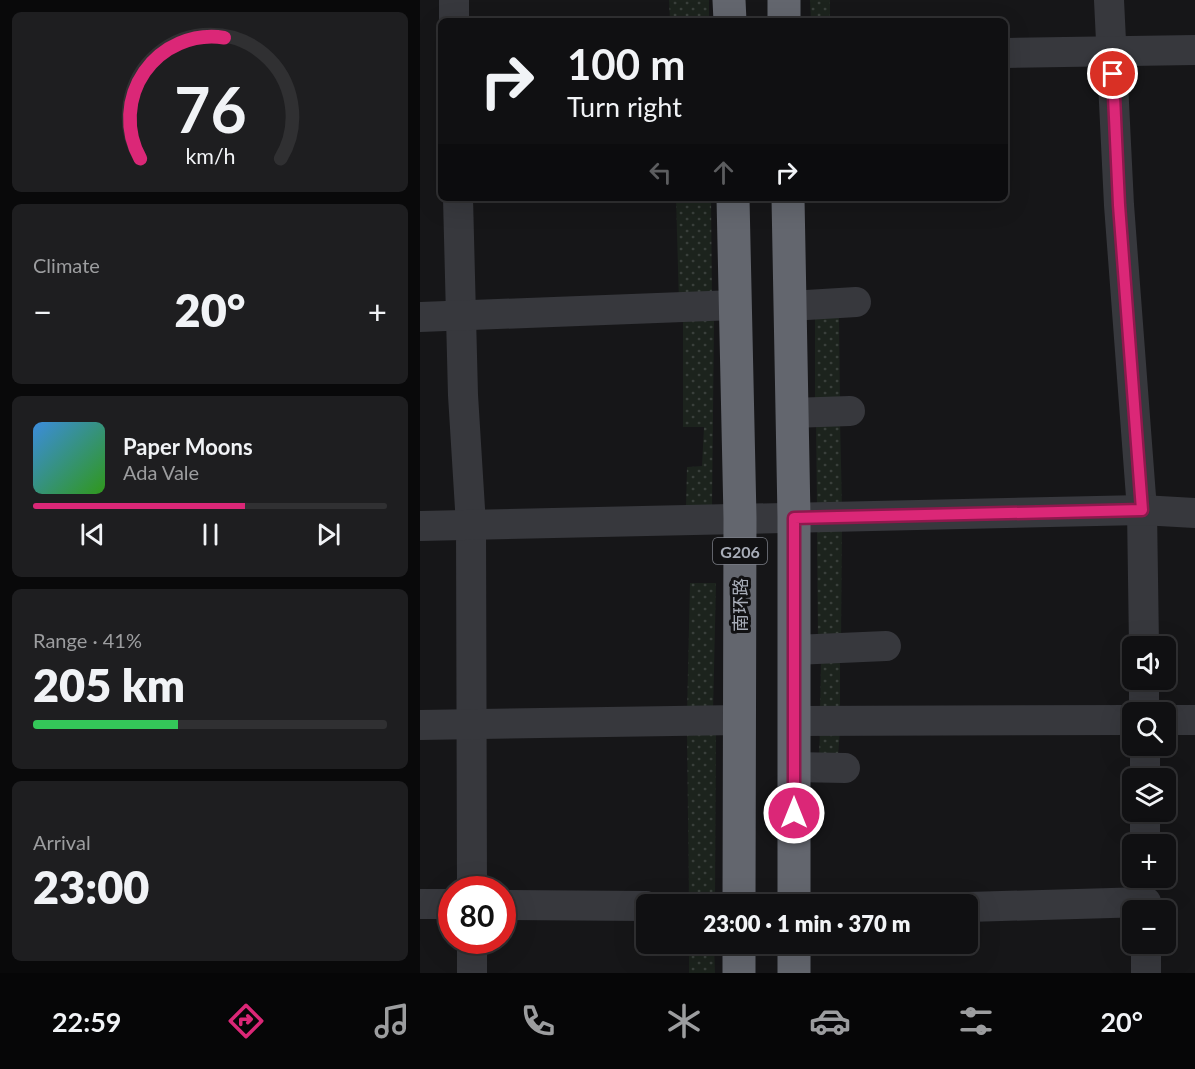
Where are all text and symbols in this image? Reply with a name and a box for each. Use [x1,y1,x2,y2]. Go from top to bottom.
text: 100 m [567,39,685,89]
icon: right [468,42,546,120]
pin [1087,48,1138,99]
icon: arrive [1096,57,1129,90]
text: 76 [174,71,246,146]
text: Turn right [567,90,682,123]
text: km/h [185,143,235,169]
icon: left [644,156,677,189]
icon: ahead [707,156,740,189]
icon: right [770,156,803,189]
text: Climate [33,253,100,277]
text: 20° [175,283,245,337]
text: − [33,291,52,331]
text: + [368,291,387,331]
text: Paper Moons [123,433,253,460]
text: Ada Vale [123,460,199,484]
icon: previous [76,518,109,551]
icon: pause [194,518,227,551]
icon: next [312,518,345,551]
road number: G206 [713,538,767,564]
street label: 南环路 [729,578,751,632]
text: Range · 41% [33,628,142,652]
map controls [1122,636,1176,954]
button: sound [1122,636,1176,690]
text: 205 km [33,658,185,712]
button: search [1122,702,1176,756]
button: layers [1122,768,1176,822]
position arrow [762,781,826,845]
text: Arrival [33,830,91,854]
button: + [1122,834,1176,888]
text: 23:00 [33,860,149,914]
speed limit sign: 80 [438,876,516,954]
button: − [1122,900,1176,954]
text: 23:00 · 1 min · 370 m [704,910,910,937]
icon: directions [225,1000,267,1042]
icon: music [371,1000,413,1042]
icon: phone [517,1000,559,1042]
icon: climate [663,1000,705,1042]
icon: car [809,1000,851,1042]
icon: filters [955,1000,997,1042]
text: 22:59 [52,1005,122,1038]
text: 20° [1100,1005,1143,1038]

